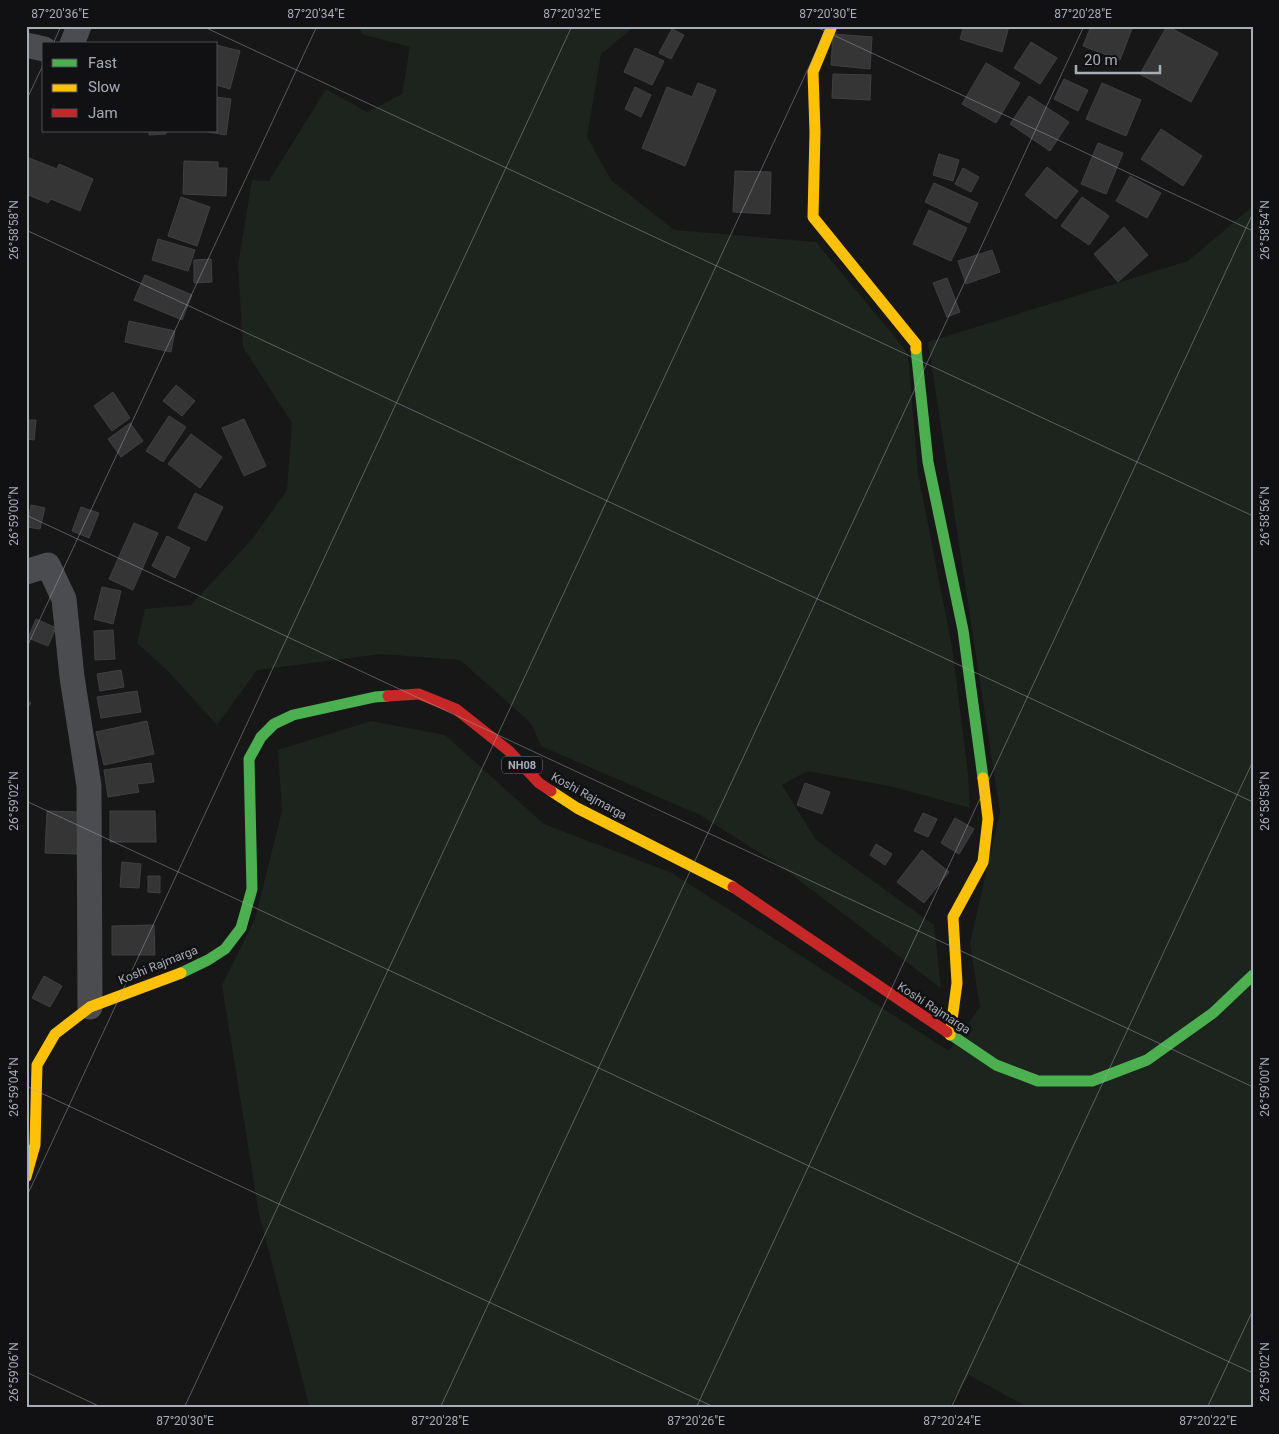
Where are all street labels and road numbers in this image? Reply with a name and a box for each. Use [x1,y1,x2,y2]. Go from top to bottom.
road number: NH08 [502,756,542,774]
street label: Koshi Rajmarga [549,770,629,822]
street label: Koshi Rajmarga [116,943,200,987]
street label: Koshi Rajmarga [895,979,973,1037]

